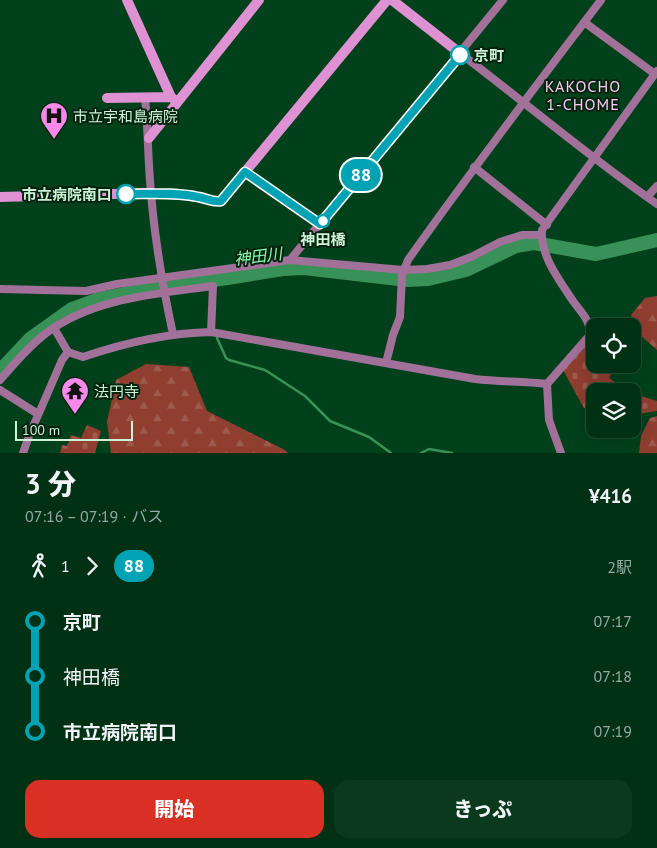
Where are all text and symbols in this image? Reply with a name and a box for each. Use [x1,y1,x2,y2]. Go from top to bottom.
marker: 京町 [450,45,470,65]
place label: 京町 [474,46,504,65]
district label: KAKOCHO 1-CHOME [545,76,621,114]
hospital icon: 市立宇和島病院 [39,101,69,140]
place label: 市立宇和島病院 [73,107,178,126]
line badge: 88 [338,159,384,191]
text: 88 [351,163,371,186]
marker: 市立病院南口 [116,184,136,204]
place label: 市立病院南口 [22,185,112,204]
marker: 神田橋 [316,214,330,228]
place label: 神田橋 [299,230,346,249]
water label: 神田川 [233,243,285,269]
map controls [586,318,641,438]
button: locate [586,318,641,373]
temple icon: 法円寺 [60,376,90,415]
place label: 法円寺 [94,382,139,401]
button: layers [586,383,641,438]
scale bar [15,418,132,441]
text: 100 m [22,421,60,439]
text: 3 分 [25,465,76,502]
text: ¥416 [589,484,632,508]
text: 07:16 – 07:19 · バス [25,506,163,526]
icon: walk [25,552,53,580]
icon: forward [78,552,106,580]
text: 88 [124,554,144,577]
text: 1 [61,556,70,576]
text: 2駅 [607,557,632,577]
text: 京町 [63,610,101,634]
text: 07:17 [594,611,632,631]
text: 神田橋 [63,665,120,689]
text: 07:18 [594,666,632,686]
text: 市立病院南口 [63,720,177,744]
text: 07:19 [594,721,632,741]
button: 開始 [25,780,324,838]
button: きっぷ [334,780,632,838]

